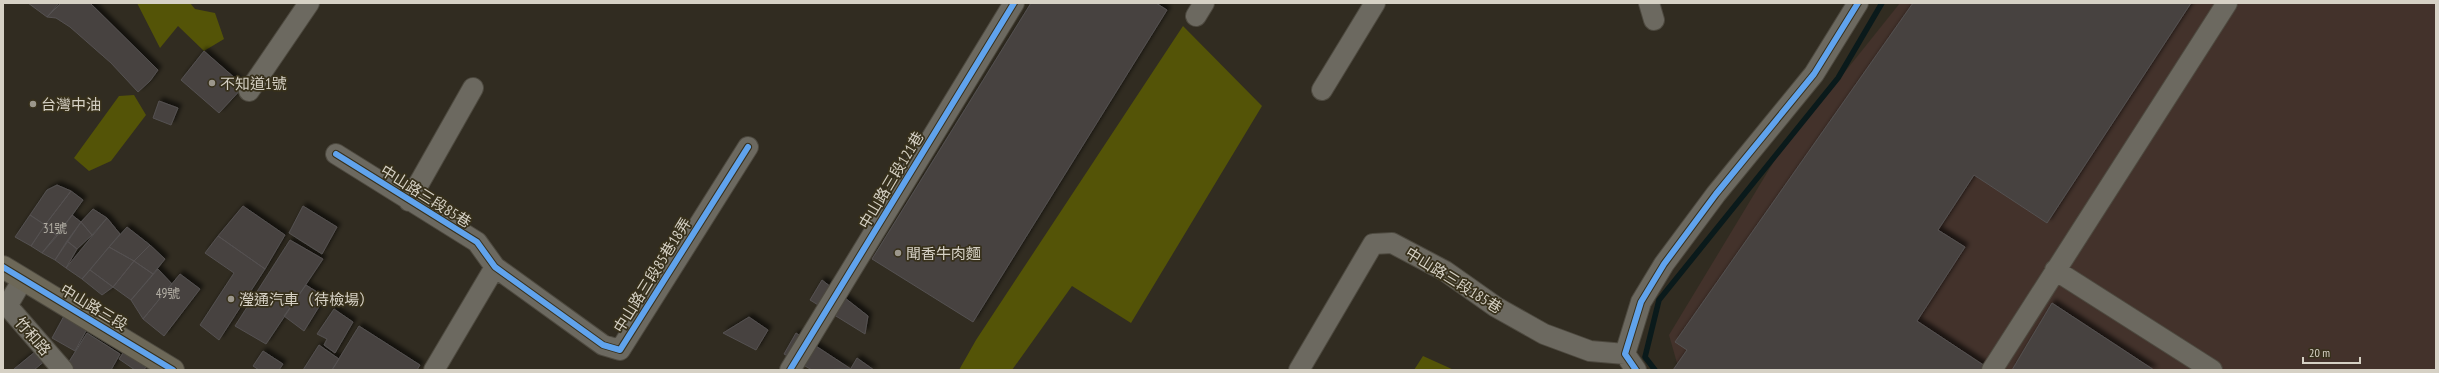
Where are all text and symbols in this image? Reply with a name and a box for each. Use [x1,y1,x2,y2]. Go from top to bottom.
place label: 不知道1號 [220,74,287,93]
marker: 不知道1號 [207,78,217,88]
place label: 台灣中油 [41,95,101,114]
marker: 台灣中油 [28,99,38,109]
street label: 中山路三段121巷 [854,128,928,232]
street label: 中山路三段85巷 [377,161,475,231]
street label: 中山路三段85巷18弄 [609,214,695,336]
house number: 31號 [43,220,67,237]
street label: 中山路三段185巷 [1402,243,1506,317]
place label: 聞香牛肉麵 [906,244,981,263]
marker: 聞香牛肉麵 [893,248,903,258]
street label: 中山路三段 [57,280,131,334]
house number: 49號 [156,285,180,302]
place label: 瀅通汽車（待檢場） [239,290,374,309]
marker: 瀅通汽車（待檢場） [226,294,236,304]
street label: 竹和路 [11,313,55,359]
scale bar [2303,339,2360,365]
text: 20 m [2309,345,2330,360]

